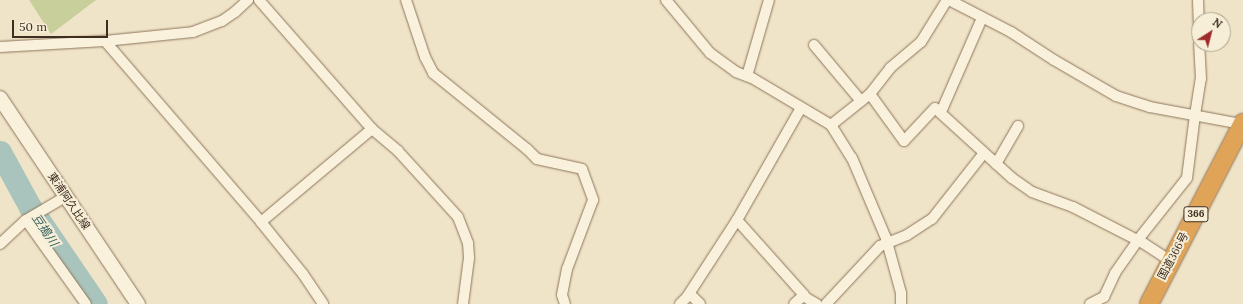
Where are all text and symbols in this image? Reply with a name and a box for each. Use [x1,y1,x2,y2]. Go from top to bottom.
scale bar [14,12,110,38]
north arrow [1191,12,1231,52]
text: N [1210,15,1225,31]
text: 50 m [19,19,47,34]
street label: 東浦阿久比線 [45,170,93,232]
road number: 366 [1183,206,1209,222]
water label: 豆搗川 [29,211,61,249]
street label: 国道366号 [1155,230,1191,282]

